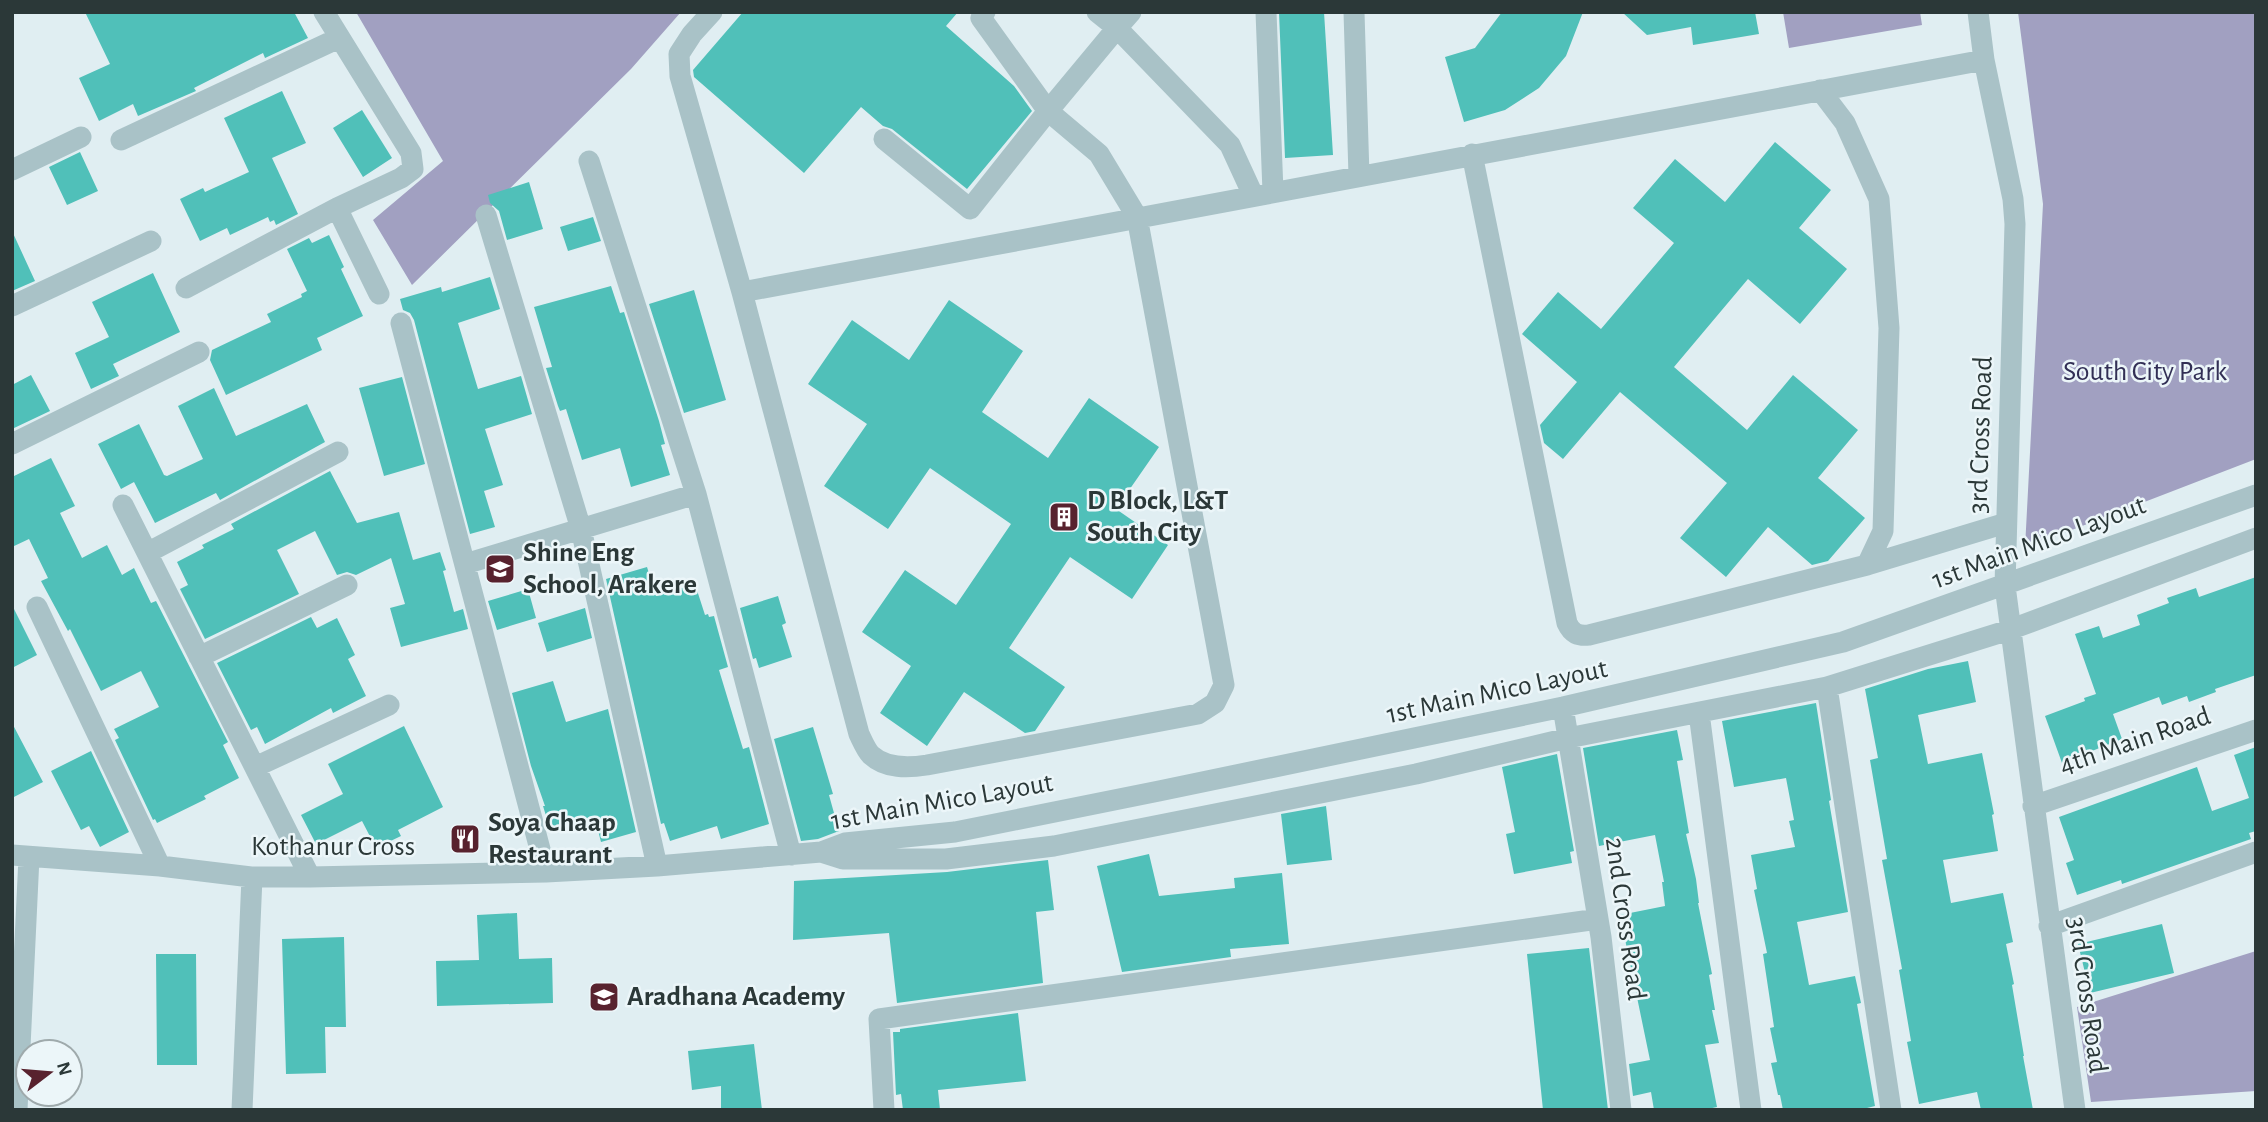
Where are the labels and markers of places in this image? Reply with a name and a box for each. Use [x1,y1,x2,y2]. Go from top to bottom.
place label: D Block, L&T South City [1087,487,1228,547]
building icon: D Block, L&T South City [1047,500,1081,534]
place label: Shine Eng School, Arakere [523,539,697,599]
school or university icon: Shine Eng School, Arakere [483,552,517,586]
place label: Soya Chaap Restaurant [488,809,616,869]
restaurant icon: Soya Chaap Restaurant [448,822,482,856]
school or university icon: Aradhana Academy [587,980,621,1014]
place label: Aradhana Academy [627,983,845,1011]

